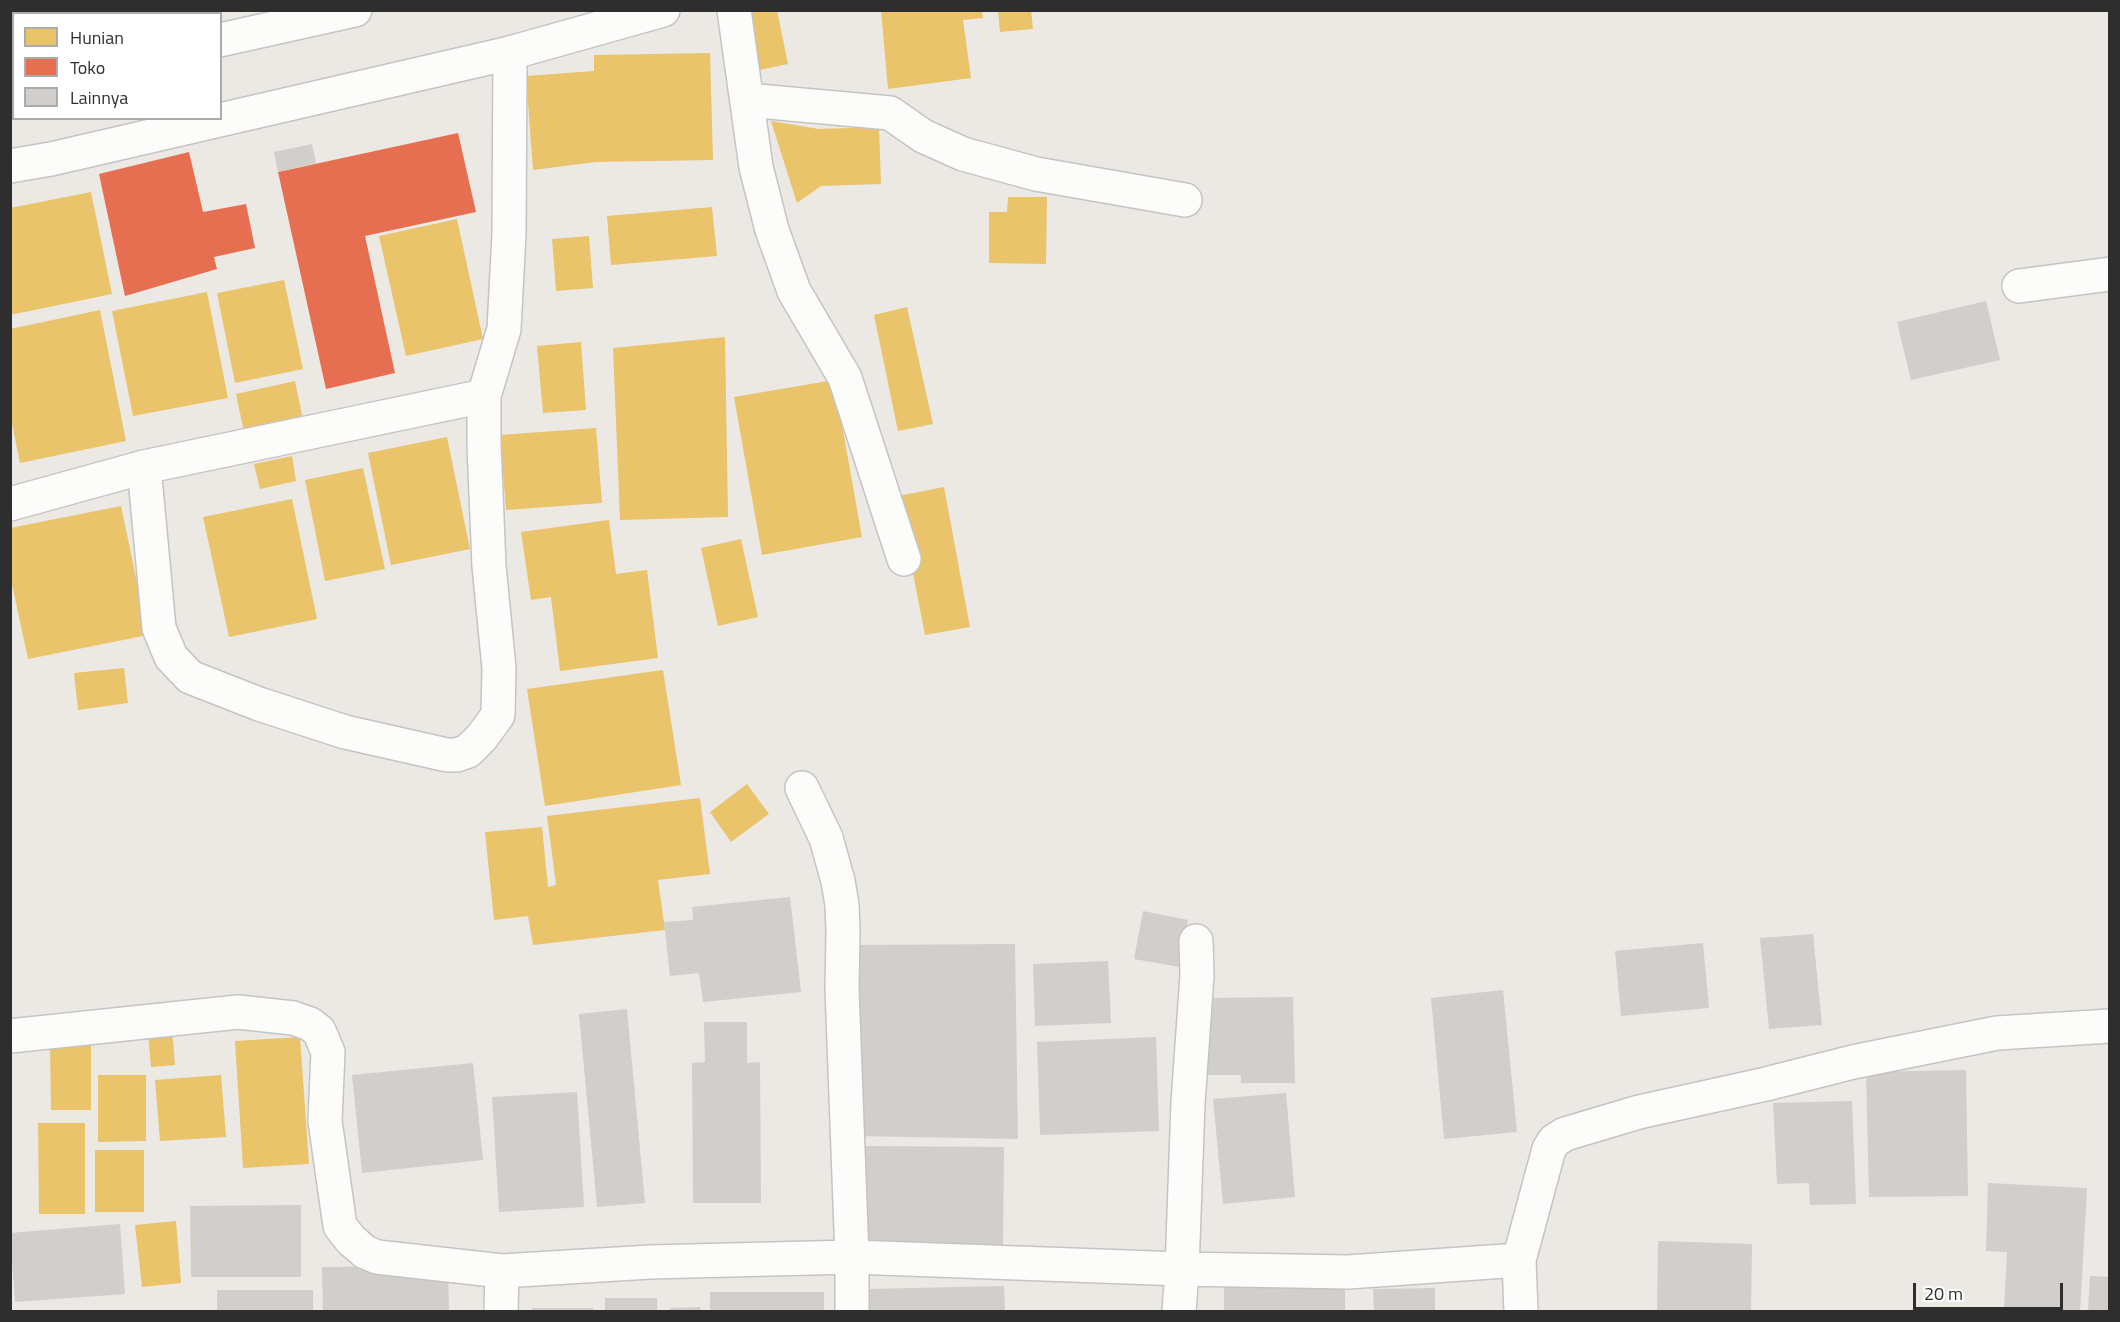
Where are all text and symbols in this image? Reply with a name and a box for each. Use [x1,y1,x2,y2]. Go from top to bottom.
legend [12,12,222,120]
text: Hunian [70,24,124,51]
text: Toko [70,54,105,81]
text: Lainnya [70,84,128,111]
scale bar [1916,1271,2066,1309]
text: 20 m [1924,1280,1963,1307]

